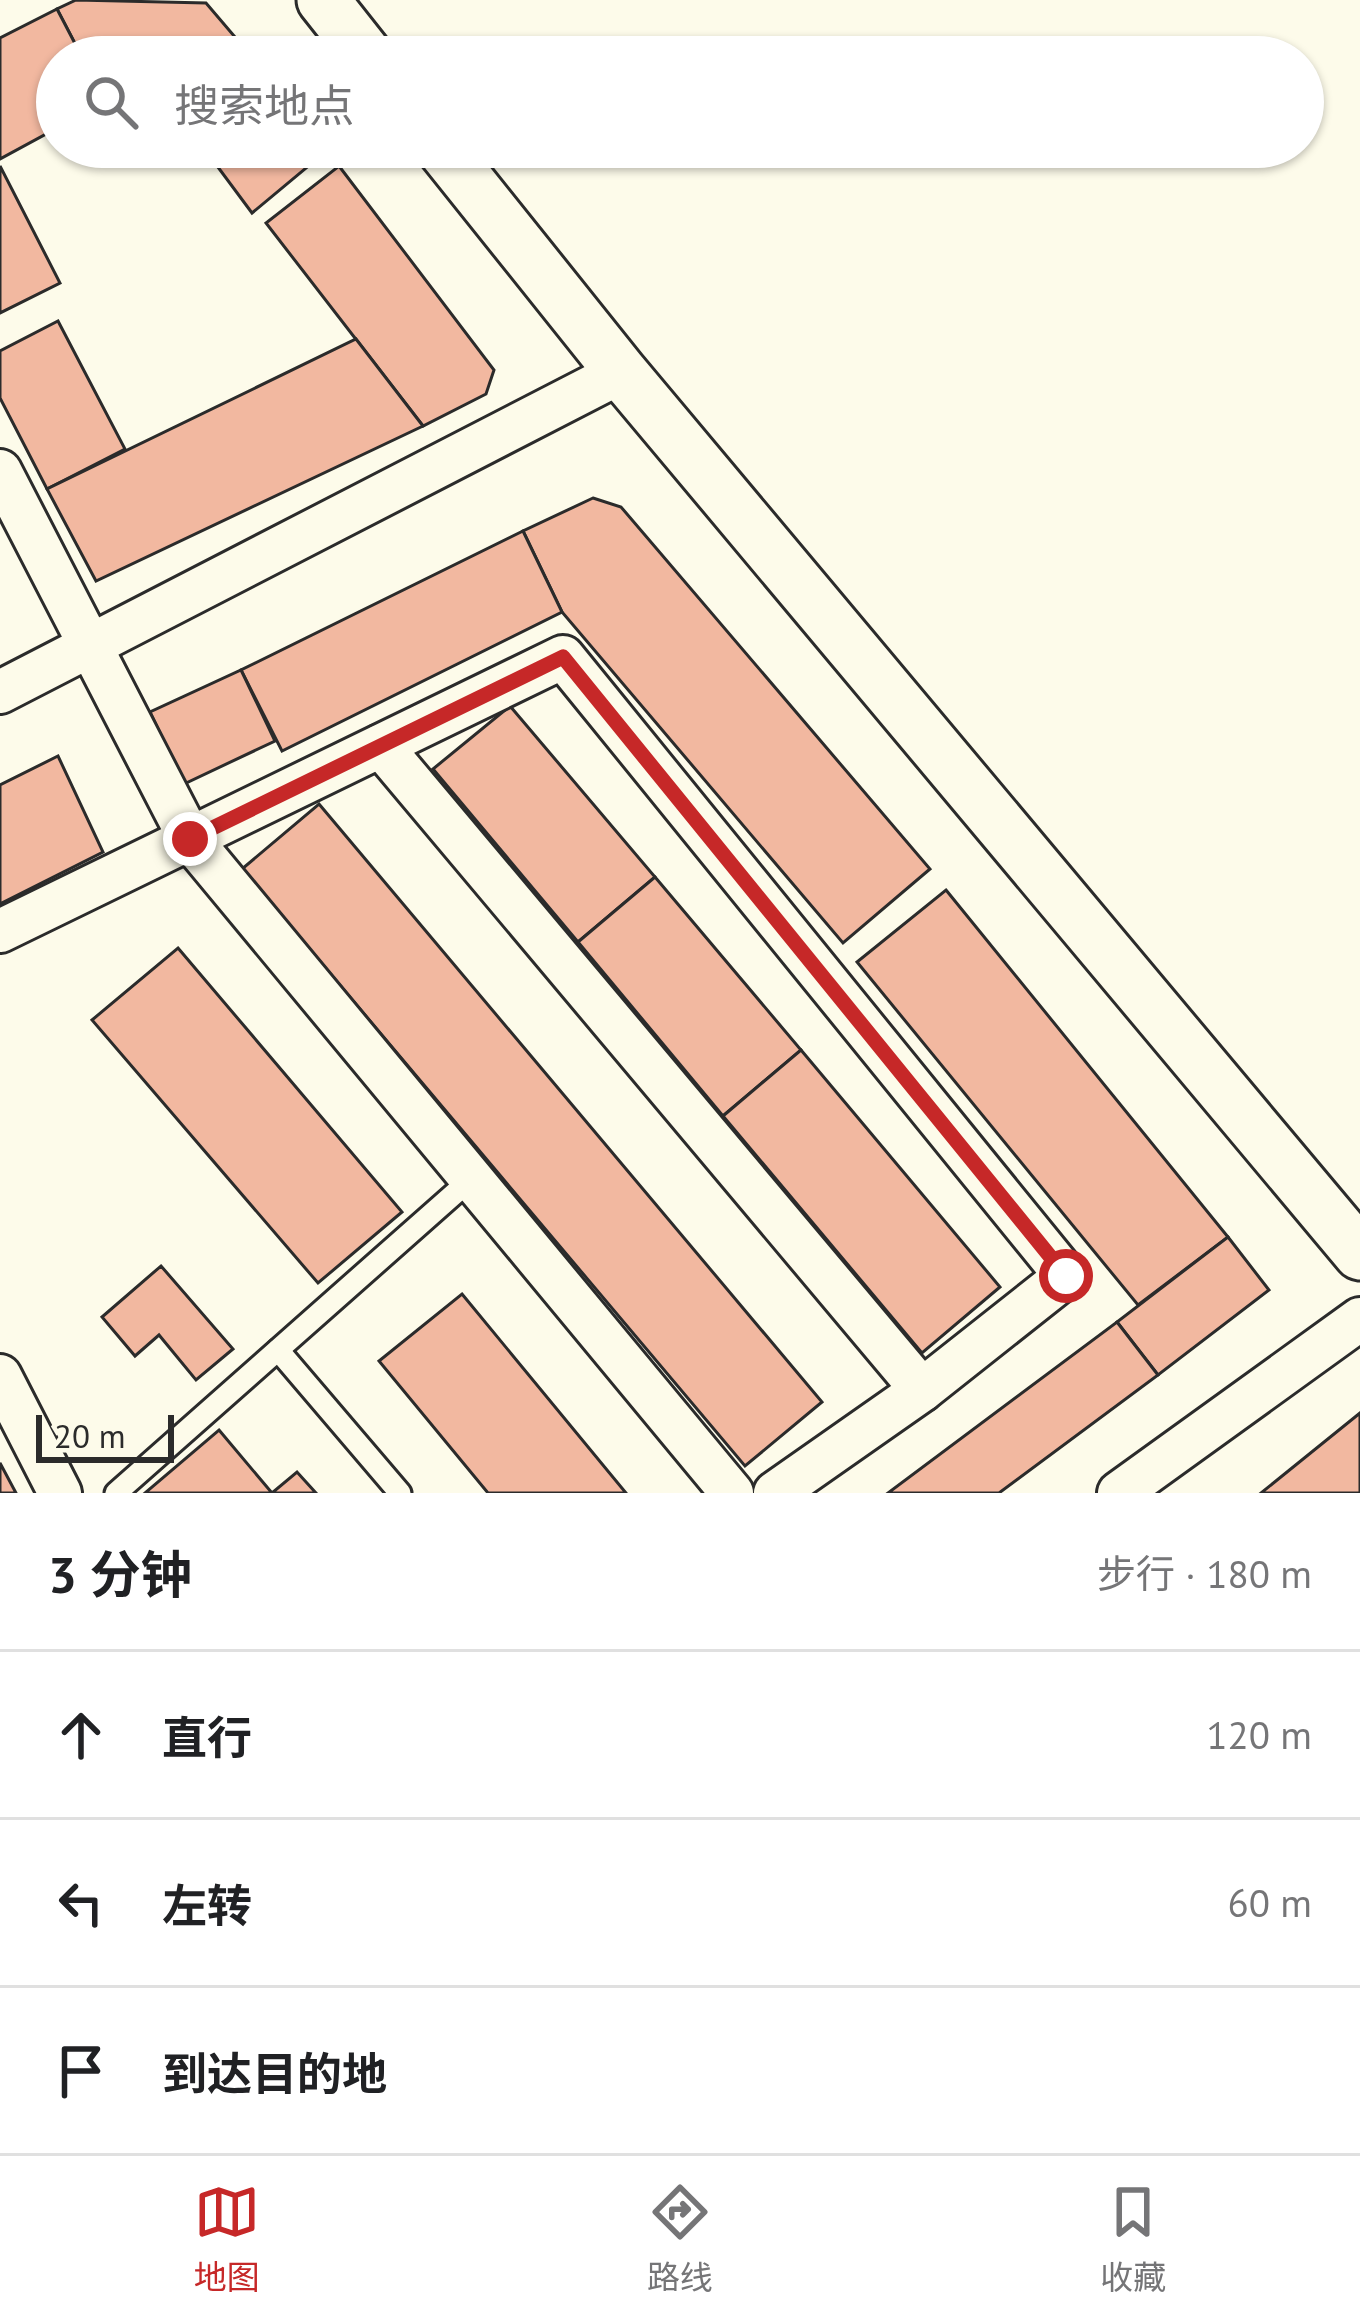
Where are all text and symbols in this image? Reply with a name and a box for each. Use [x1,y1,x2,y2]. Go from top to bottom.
search box [36,36,1324,168]
icon: search [78,69,144,135]
text: 搜索地点 [174,76,354,134]
route end [163,812,217,866]
route start [1039,1249,1093,1303]
scale bar [36,1409,174,1462]
text: 20 m [54,1414,126,1457]
text: 3 分钟 [48,1541,192,1607]
text: 步行 · 180 m [1097,1548,1312,1599]
icon: ahead [48,1702,114,1768]
text: 直行 [162,1708,252,1766]
text: 120 m [1206,1709,1312,1760]
icon: left [48,1870,114,1936]
text: 左转 [162,1876,252,1934]
text: 60 m [1227,1877,1312,1928]
icon: arrive [48,2038,114,2104]
text: 到达目的地 [162,2044,387,2102]
tab: 地图 [194,2179,260,2299]
tab: 路线 [647,2179,713,2299]
tab: 收藏 [1100,2179,1166,2299]

